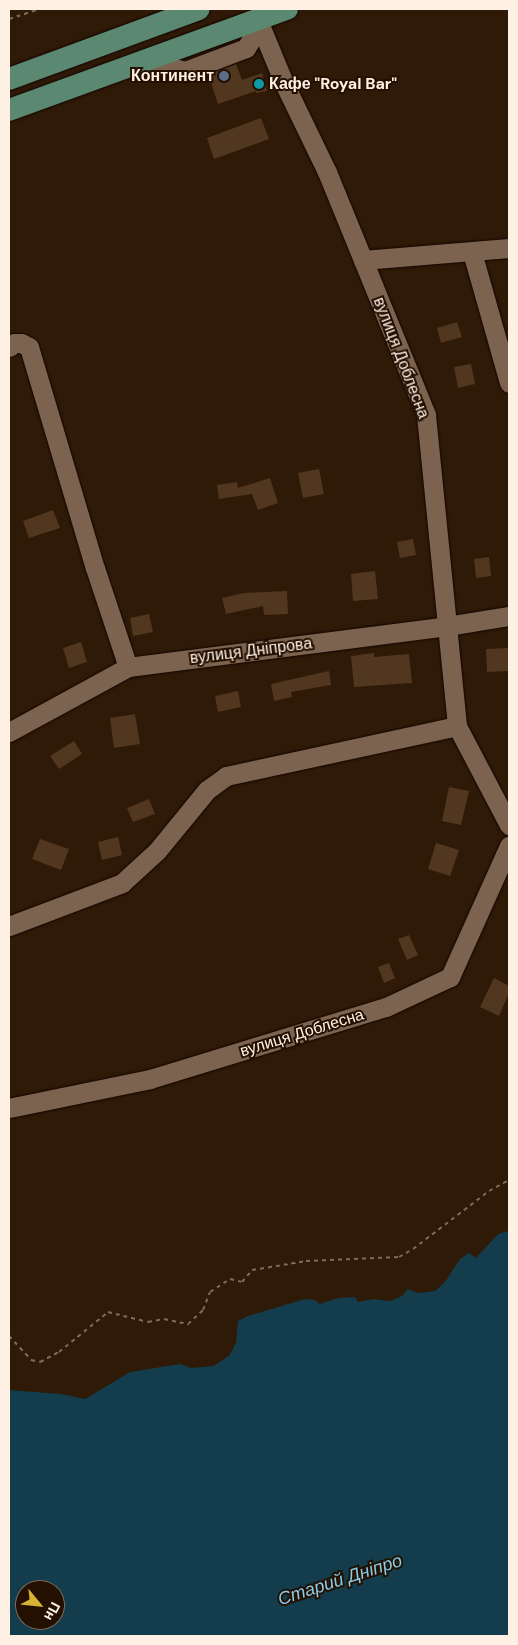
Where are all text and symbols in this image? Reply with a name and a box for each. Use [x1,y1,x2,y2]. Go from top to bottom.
place label: Континент [131,66,214,86]
marker: Континент [218,70,230,82]
place label: Кафе "Royal Bar" [269,74,397,94]
marker: Кафе "Royal Bar" [253,78,265,90]
street label: вулиця Доблесна [369,295,433,421]
street label: вулиця Дніпрова [189,634,313,668]
street label: вулиця Доблесна [238,1005,366,1061]
water label: Старий Дніпро [275,1550,405,1610]
north arrow [15,1580,65,1630]
text: Пн [40,1599,65,1624]

